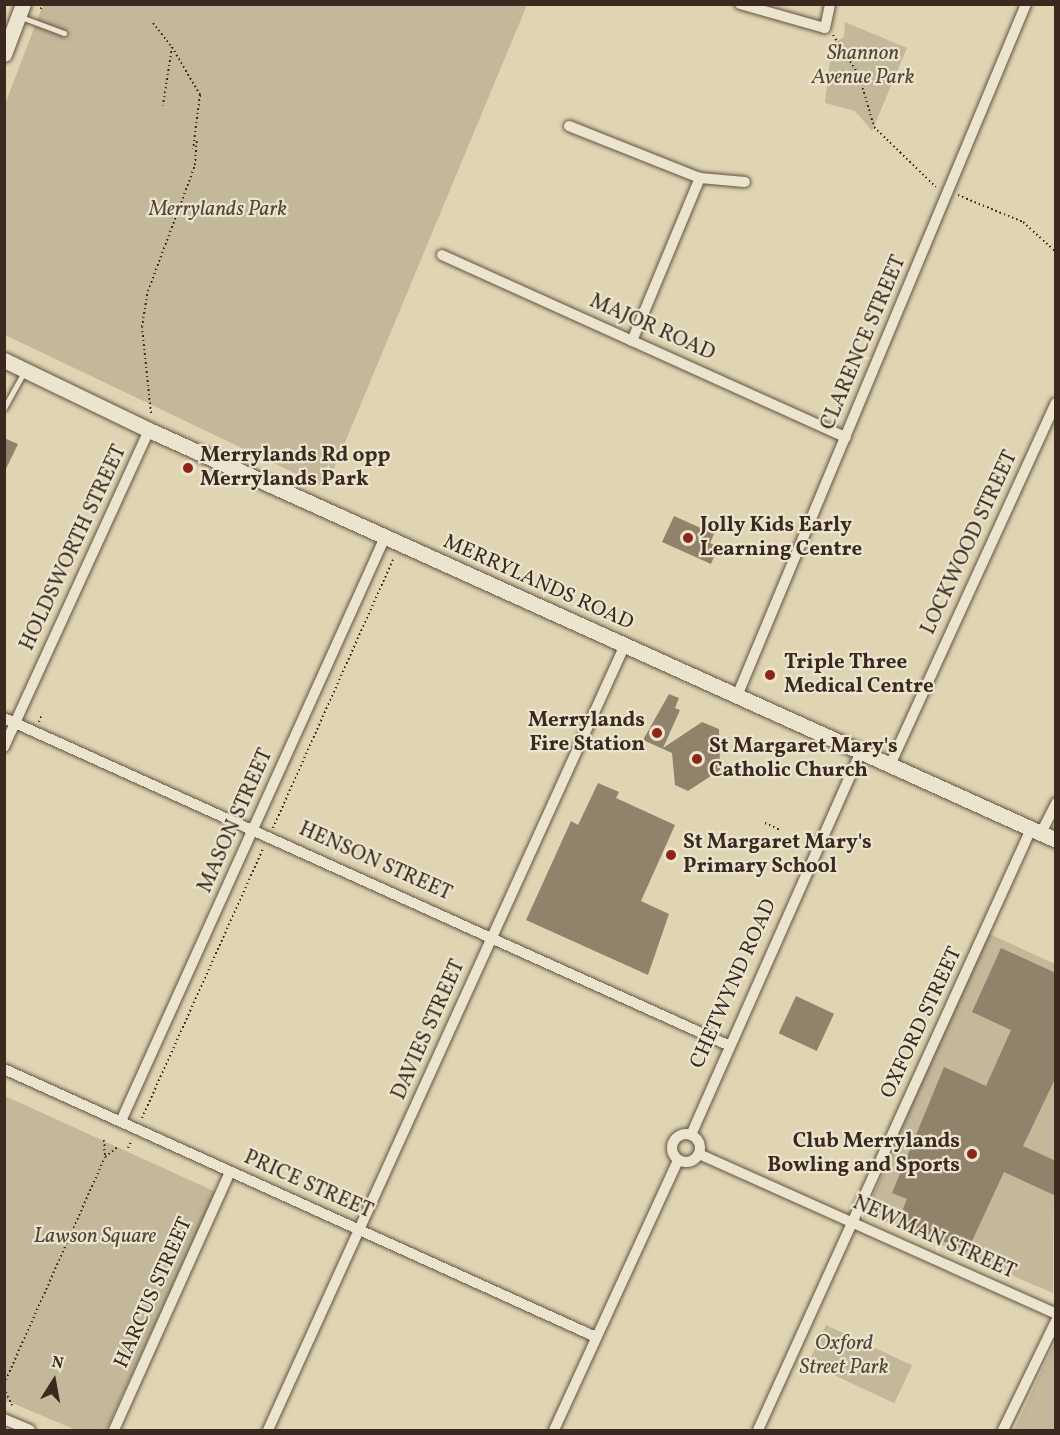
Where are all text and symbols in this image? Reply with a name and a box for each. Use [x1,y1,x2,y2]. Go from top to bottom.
park label: Shannon Avenue Park [812,41,914,91]
park label: Merrylands Park [149,197,287,223]
street label: CLARENCE STREET [816,252,912,434]
street label: MAJOR ROAD [585,289,719,367]
street label: HOLDSWORTH STREET [15,441,133,655]
place label: Merrylands Rd opp Merrylands Park [200,443,391,493]
street label: LOCKWOOD STREET [916,447,1024,639]
marker: Merrylands Rd opp Merrylands Park [181,461,195,475]
place label: Jolly Kids Early Learning Centre [700,513,862,563]
street label: MERRYLANDS ROAD [439,530,637,636]
marker: Jolly Kids Early Learning Centre [681,531,695,545]
place label: Triple Three Medical Centre [784,650,934,700]
marker: Triple Three Medical Centre [761,666,779,684]
place label: Merrylands Fire Station [528,708,645,758]
marker: Merrylands Fire Station [650,726,664,740]
place label: St Margaret Mary's Catholic Church [709,734,898,784]
street label: MASON STREET [193,745,279,897]
marker: St Margaret Mary's Catholic Church [690,752,704,766]
street label: HENSON STREET [295,817,455,907]
place label: St Margaret Mary's Primary School [683,830,872,880]
marker: St Margaret Mary's Primary School [664,848,678,862]
street label: CHETWYND ROAD [685,895,783,1073]
street label: OXFORD STREET [876,943,968,1103]
street label: DAVIES STREET [387,956,471,1104]
place label: Club Merrylands Bowling and Sports [767,1129,960,1179]
street label: PRICE STREET [240,1145,376,1225]
marker: Club Merrylands Bowling and Sports [965,1147,979,1161]
street label: NEWMAN STREET [848,1191,1020,1285]
street label: HARCUS STREET [109,1214,199,1372]
park label: Lawson Square [34,1224,156,1250]
park label: Oxford Street Park [800,1331,888,1381]
north arrow [24,1351,84,1411]
text: N [50,1351,65,1375]

